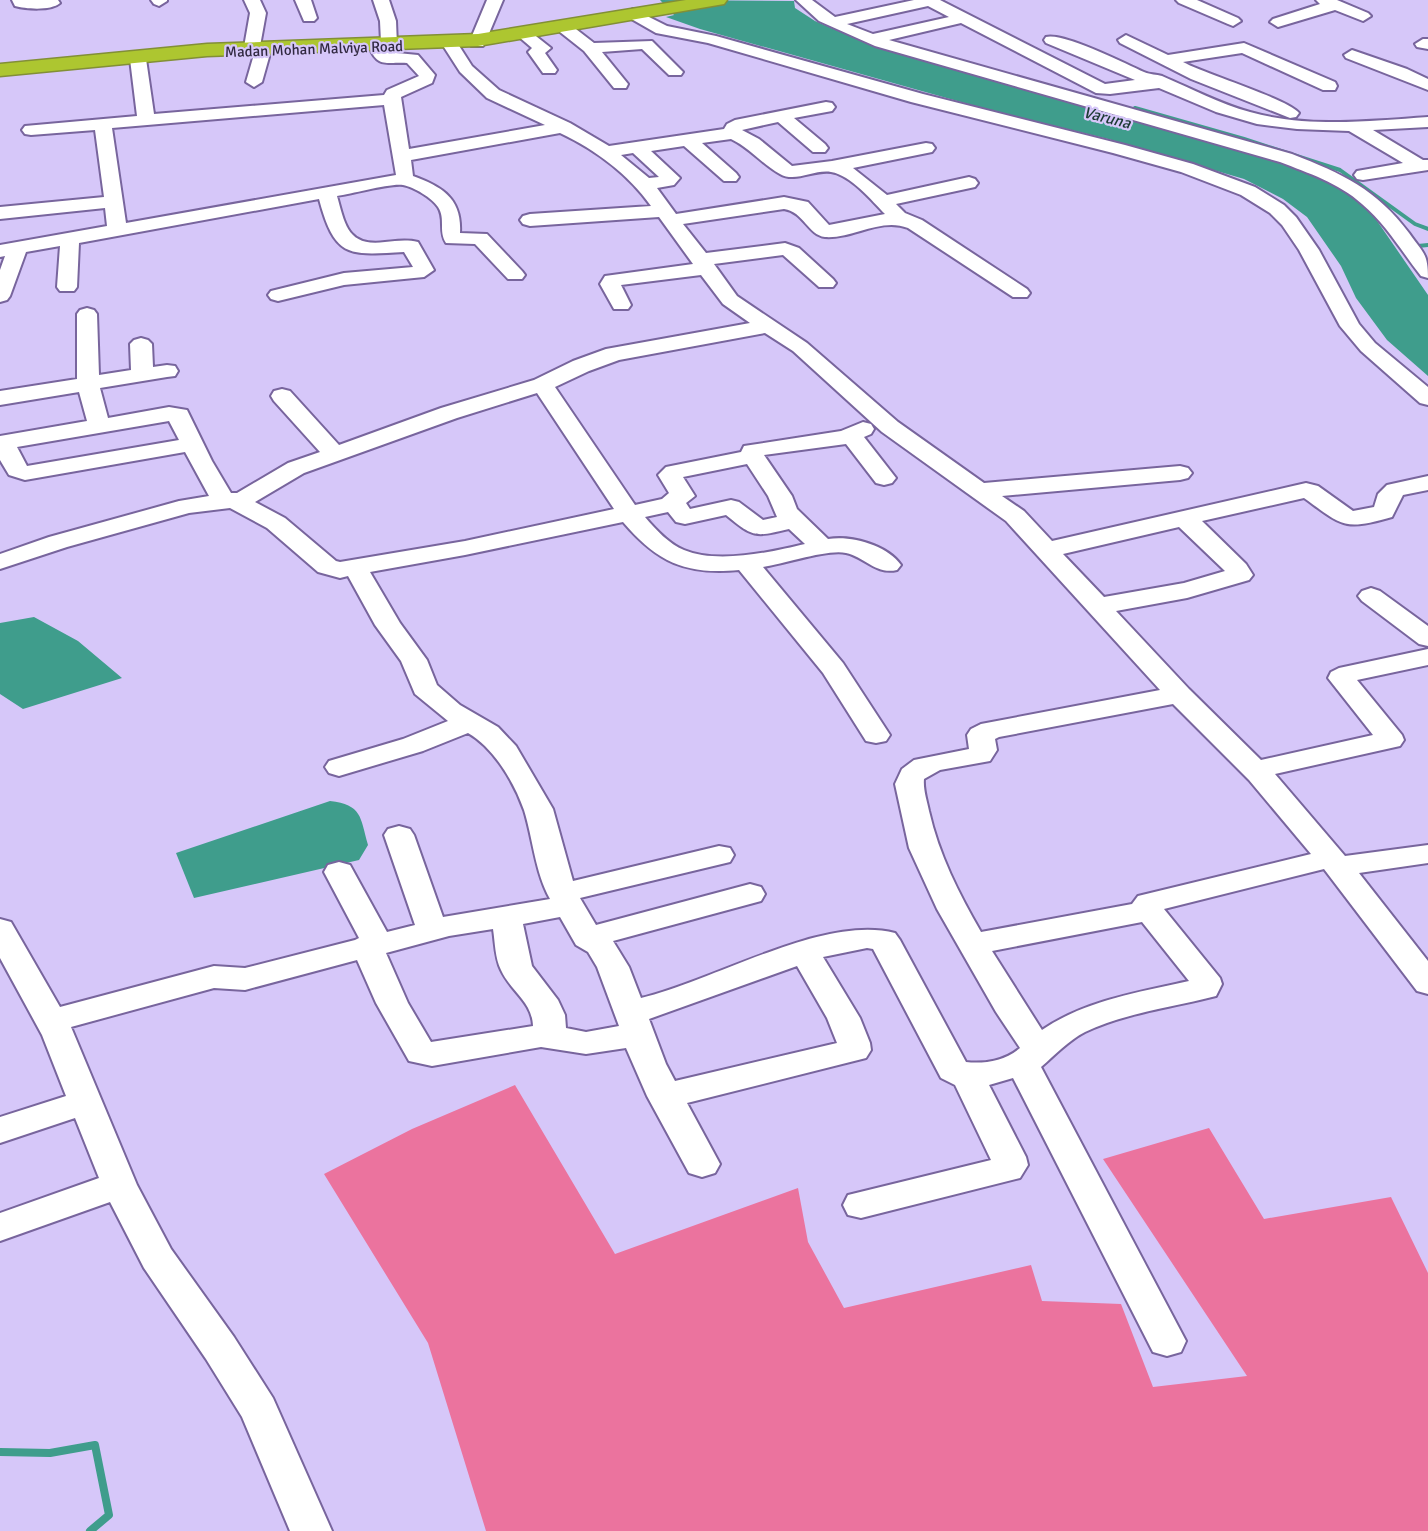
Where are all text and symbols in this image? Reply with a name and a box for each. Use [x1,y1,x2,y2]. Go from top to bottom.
street label: Madan Mohan Malviya Road [225,37,403,61]
water label: Varuna [1081,102,1134,134]

